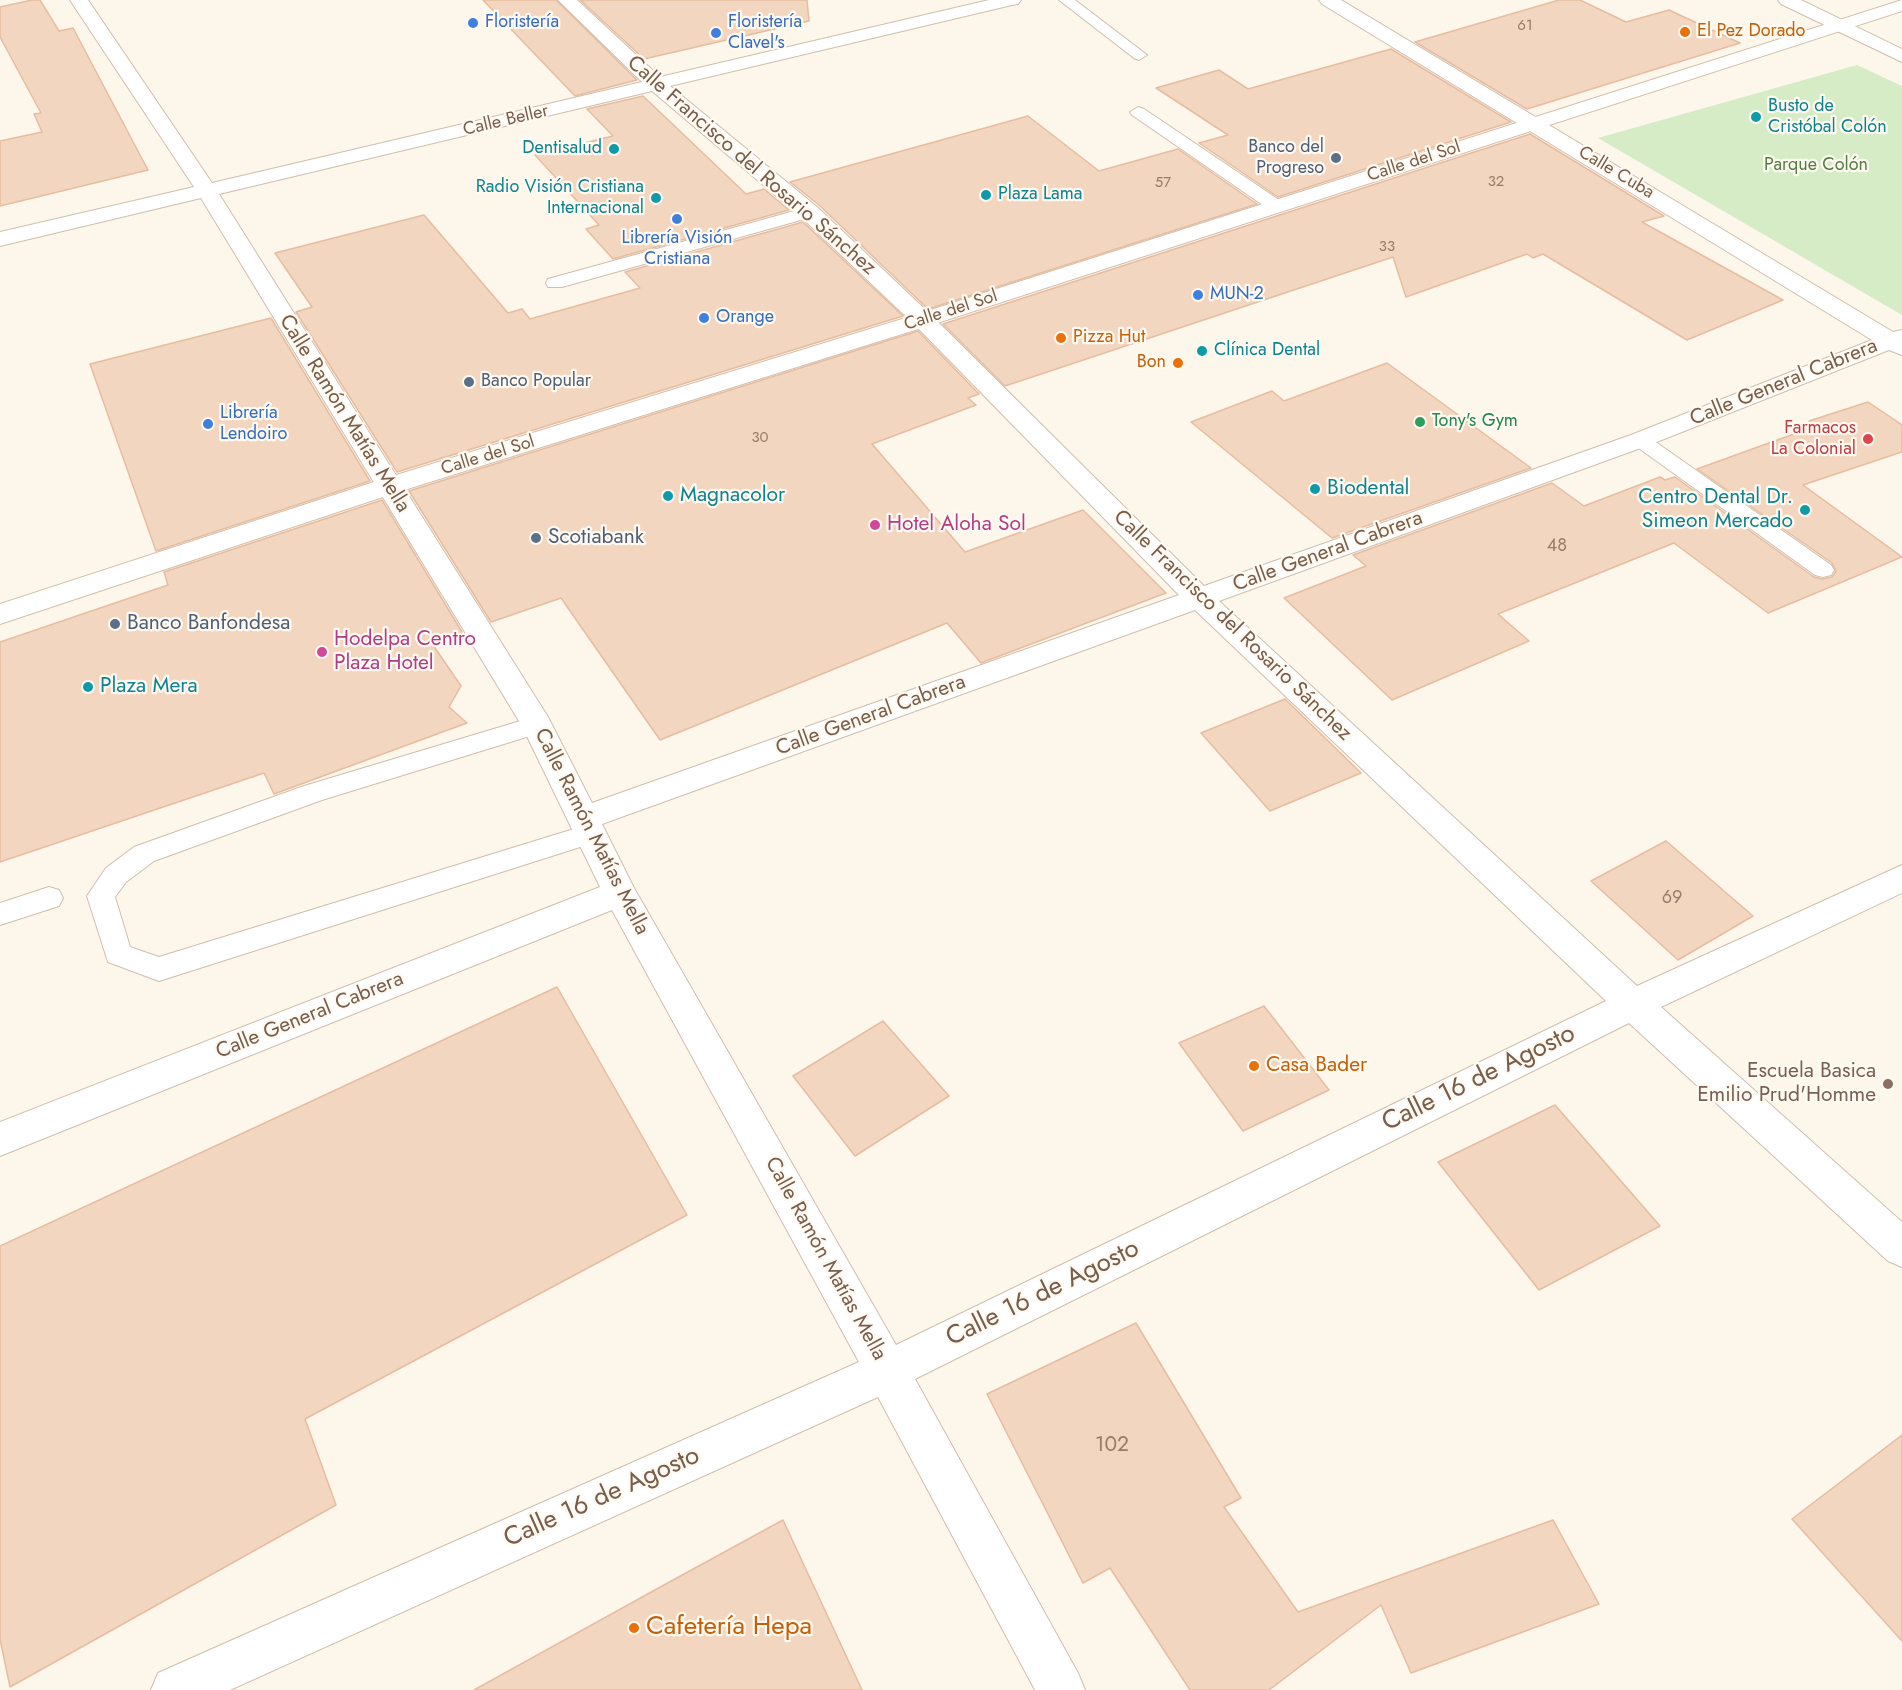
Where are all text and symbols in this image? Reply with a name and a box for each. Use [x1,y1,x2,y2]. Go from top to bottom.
place label: Floristería [485,12,559,34]
place label: Floristería Clavel's [728,12,802,54]
marker: Floristería [466,16,480,30]
house number: 61 [1517,17,1533,35]
place label: El Pez Dorado [1697,21,1805,43]
marker: El Pez Dorado [1678,25,1692,39]
marker: Floristería Clavel's [709,26,723,40]
street label: Calle Francisco del Rosario Sánchez [621,51,881,281]
place label: Busto de Cristóbal Colón [1768,96,1887,138]
street label: Calle Beller [461,101,551,141]
marker: Busto de Cristóbal Colón [1749,110,1763,124]
place label: Banco del Progreso [1248,137,1324,180]
street label: Calle del Sol [1365,137,1463,187]
place label: Dentisalud [522,138,602,160]
marker: Dentisalud [607,142,621,156]
street label: Calle Cuba [1574,142,1658,204]
marker: Banco del Progreso [1329,151,1343,165]
park label: Parque Colón [1764,155,1868,177]
house number: 32 [1488,173,1504,191]
house number: 57 [1155,174,1171,192]
place label: Radio Visión Cristiana Internacional [476,177,644,219]
place label: Plaza Lama [998,184,1082,206]
marker: Plaza Lama [979,188,993,202]
marker: Radio Visión Cristiana Internacional [649,191,663,205]
marker: Librería Visión Cristiana [670,212,684,226]
place label: Librería Visión Cristiana [622,228,732,270]
house number: 33 [1379,238,1395,256]
place label: MUN-2 [1210,284,1264,306]
street label: Calle del Sol [902,286,1000,336]
marker: MUN-2 [1191,288,1205,302]
place label: Orange [716,307,774,329]
street label: Calle Ramón Matías Mella [273,310,415,518]
marker: Orange [697,311,711,325]
place label: Pizza Hut [1073,327,1145,349]
marker: Pizza Hut [1054,331,1068,345]
street label: Calle General Cabrera [1687,334,1881,432]
place label: Clínica Dental [1214,340,1320,362]
marker: Clínica Dental [1195,344,1209,358]
place label: Bon [1137,352,1166,374]
marker: Bon [1171,356,1185,370]
place label: Banco Popular [481,371,591,393]
marker: Banco Popular [462,375,476,389]
place label: Librería Lendoiro [220,403,287,446]
place label: Tony's Gym [1432,411,1518,433]
marker: Tony's Gym [1413,415,1427,429]
marker: Librería Lendoiro [201,417,215,431]
place label: Farmacos La Colonial [1771,418,1856,460]
house number: 30 [751,429,769,447]
street label: Calle del Sol [439,432,537,480]
marker: Farmacos La Colonial [1861,432,1875,446]
place label: Biodental [1327,476,1409,502]
marker: Biodental [1308,482,1322,496]
place label: Magnacolor [680,483,785,509]
place label: Centro Dental Dr. Simeon Mercado [1638,485,1793,535]
marker: Magnacolor [661,489,675,503]
marker: Centro Dental Dr. Simeon Mercado [1798,503,1812,517]
street label: Calle Francisco del Rosario Sánchez [1108,505,1356,747]
street label: Calle General Cabrera [1230,506,1426,598]
place label: Hotel Aloha Sol [887,512,1026,538]
marker: Hotel Aloha Sol [868,518,882,532]
place label: Scotiabank [548,525,644,551]
marker: Scotiabank [529,531,543,545]
house number: 48 [1547,536,1567,558]
place label: Banco Banfondesa [127,611,290,637]
marker: Banco Banfondesa [108,617,122,631]
place label: Hodelpa Centro Plaza Hotel [334,627,476,677]
marker: Hodelpa Centro Plaza Hotel [315,645,329,659]
street label: Calle General Cabrera [773,670,969,762]
place label: Plaza Mera [100,674,198,700]
marker: Plaza Mera [81,680,95,694]
street label: Calle Ramón Matías Mella [528,725,654,939]
house number: 69 [1662,888,1682,910]
street label: Calle General Cabrera [213,967,407,1065]
street label: Calle 16 de Agosto [1377,1019,1581,1139]
place label: Casa Bader [1266,1053,1367,1079]
marker: Casa Bader [1247,1059,1261,1073]
place label: Escuela Basica Emilio Prud'Homme [1697,1059,1876,1109]
marker: Escuela Basica Emilio Prud'Homme [1881,1077,1895,1091]
street label: Calle Ramón Matías Mella [759,1153,891,1365]
street label: Calle 16 de Agosto [941,1234,1145,1354]
house number: 102 [1095,1433,1129,1459]
street label: Calle 16 de Agosto [499,1441,705,1555]
place label: Cafetería Hepa [646,1612,812,1644]
marker: Cafetería Hepa [627,1621,641,1635]

